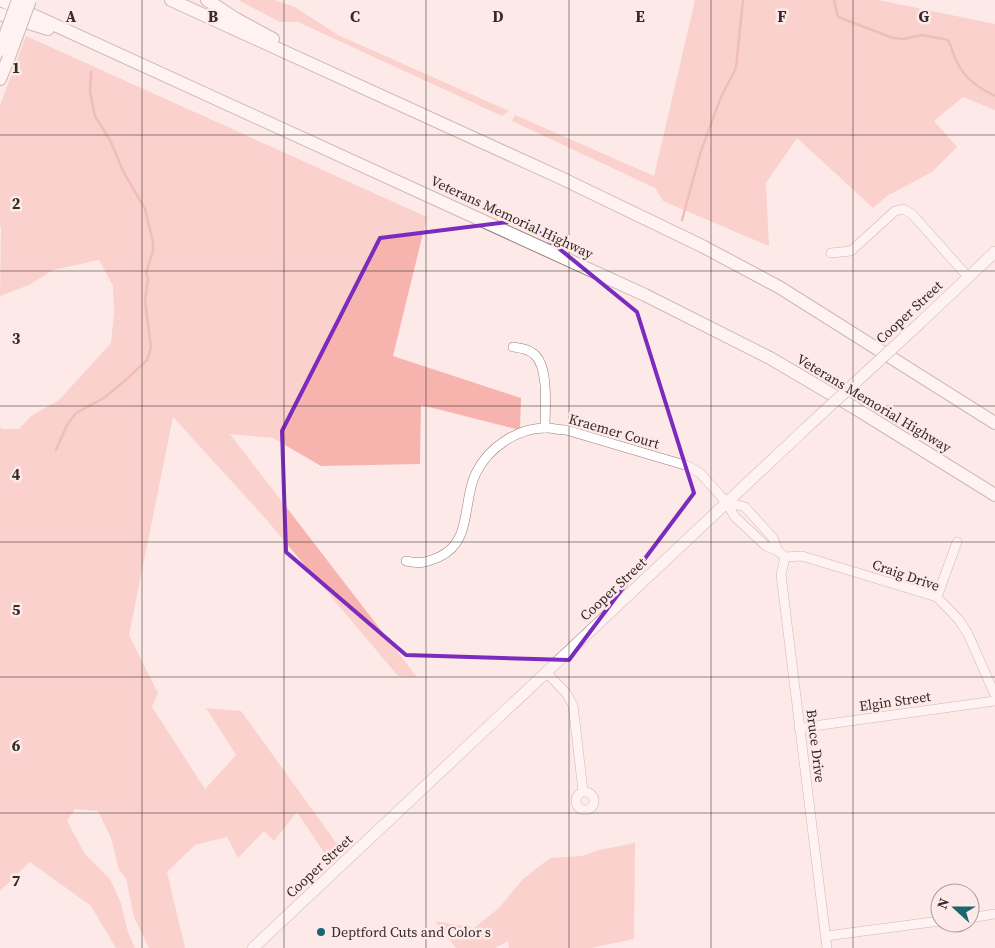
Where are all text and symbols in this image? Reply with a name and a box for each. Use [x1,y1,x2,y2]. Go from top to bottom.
text: A [66,5,77,27]
text: B [208,5,219,27]
text: C [350,5,360,27]
text: D [492,5,504,27]
text: E [635,5,645,27]
text: F [777,5,787,27]
text: G [919,5,930,27]
text: 1 [12,56,20,78]
street label: Veterans Memorial Highway [427,170,597,264]
text: 2 [12,192,21,214]
street label: Cooper Street [871,275,947,348]
text: 3 [12,327,21,349]
street label: Veterans Memorial Highway [793,349,956,458]
street label: Kraemer Court [566,408,662,454]
text: 4 [12,463,21,485]
street label: Cooper Street [575,552,651,625]
street label: Craig Drive [870,554,942,596]
text: 5 [12,598,21,620]
street label: Elgin Street [858,686,932,716]
street label: Bruce Drive [802,708,830,784]
text: 6 [12,734,21,756]
street label: Cooper Street [281,829,357,902]
text: 7 [12,869,21,891]
north arrow [930,883,980,933]
text: N [932,895,954,912]
place label: Deptford Cuts and Color s [331,922,491,942]
marker: Deptford Cuts and Color s [315,926,327,938]

